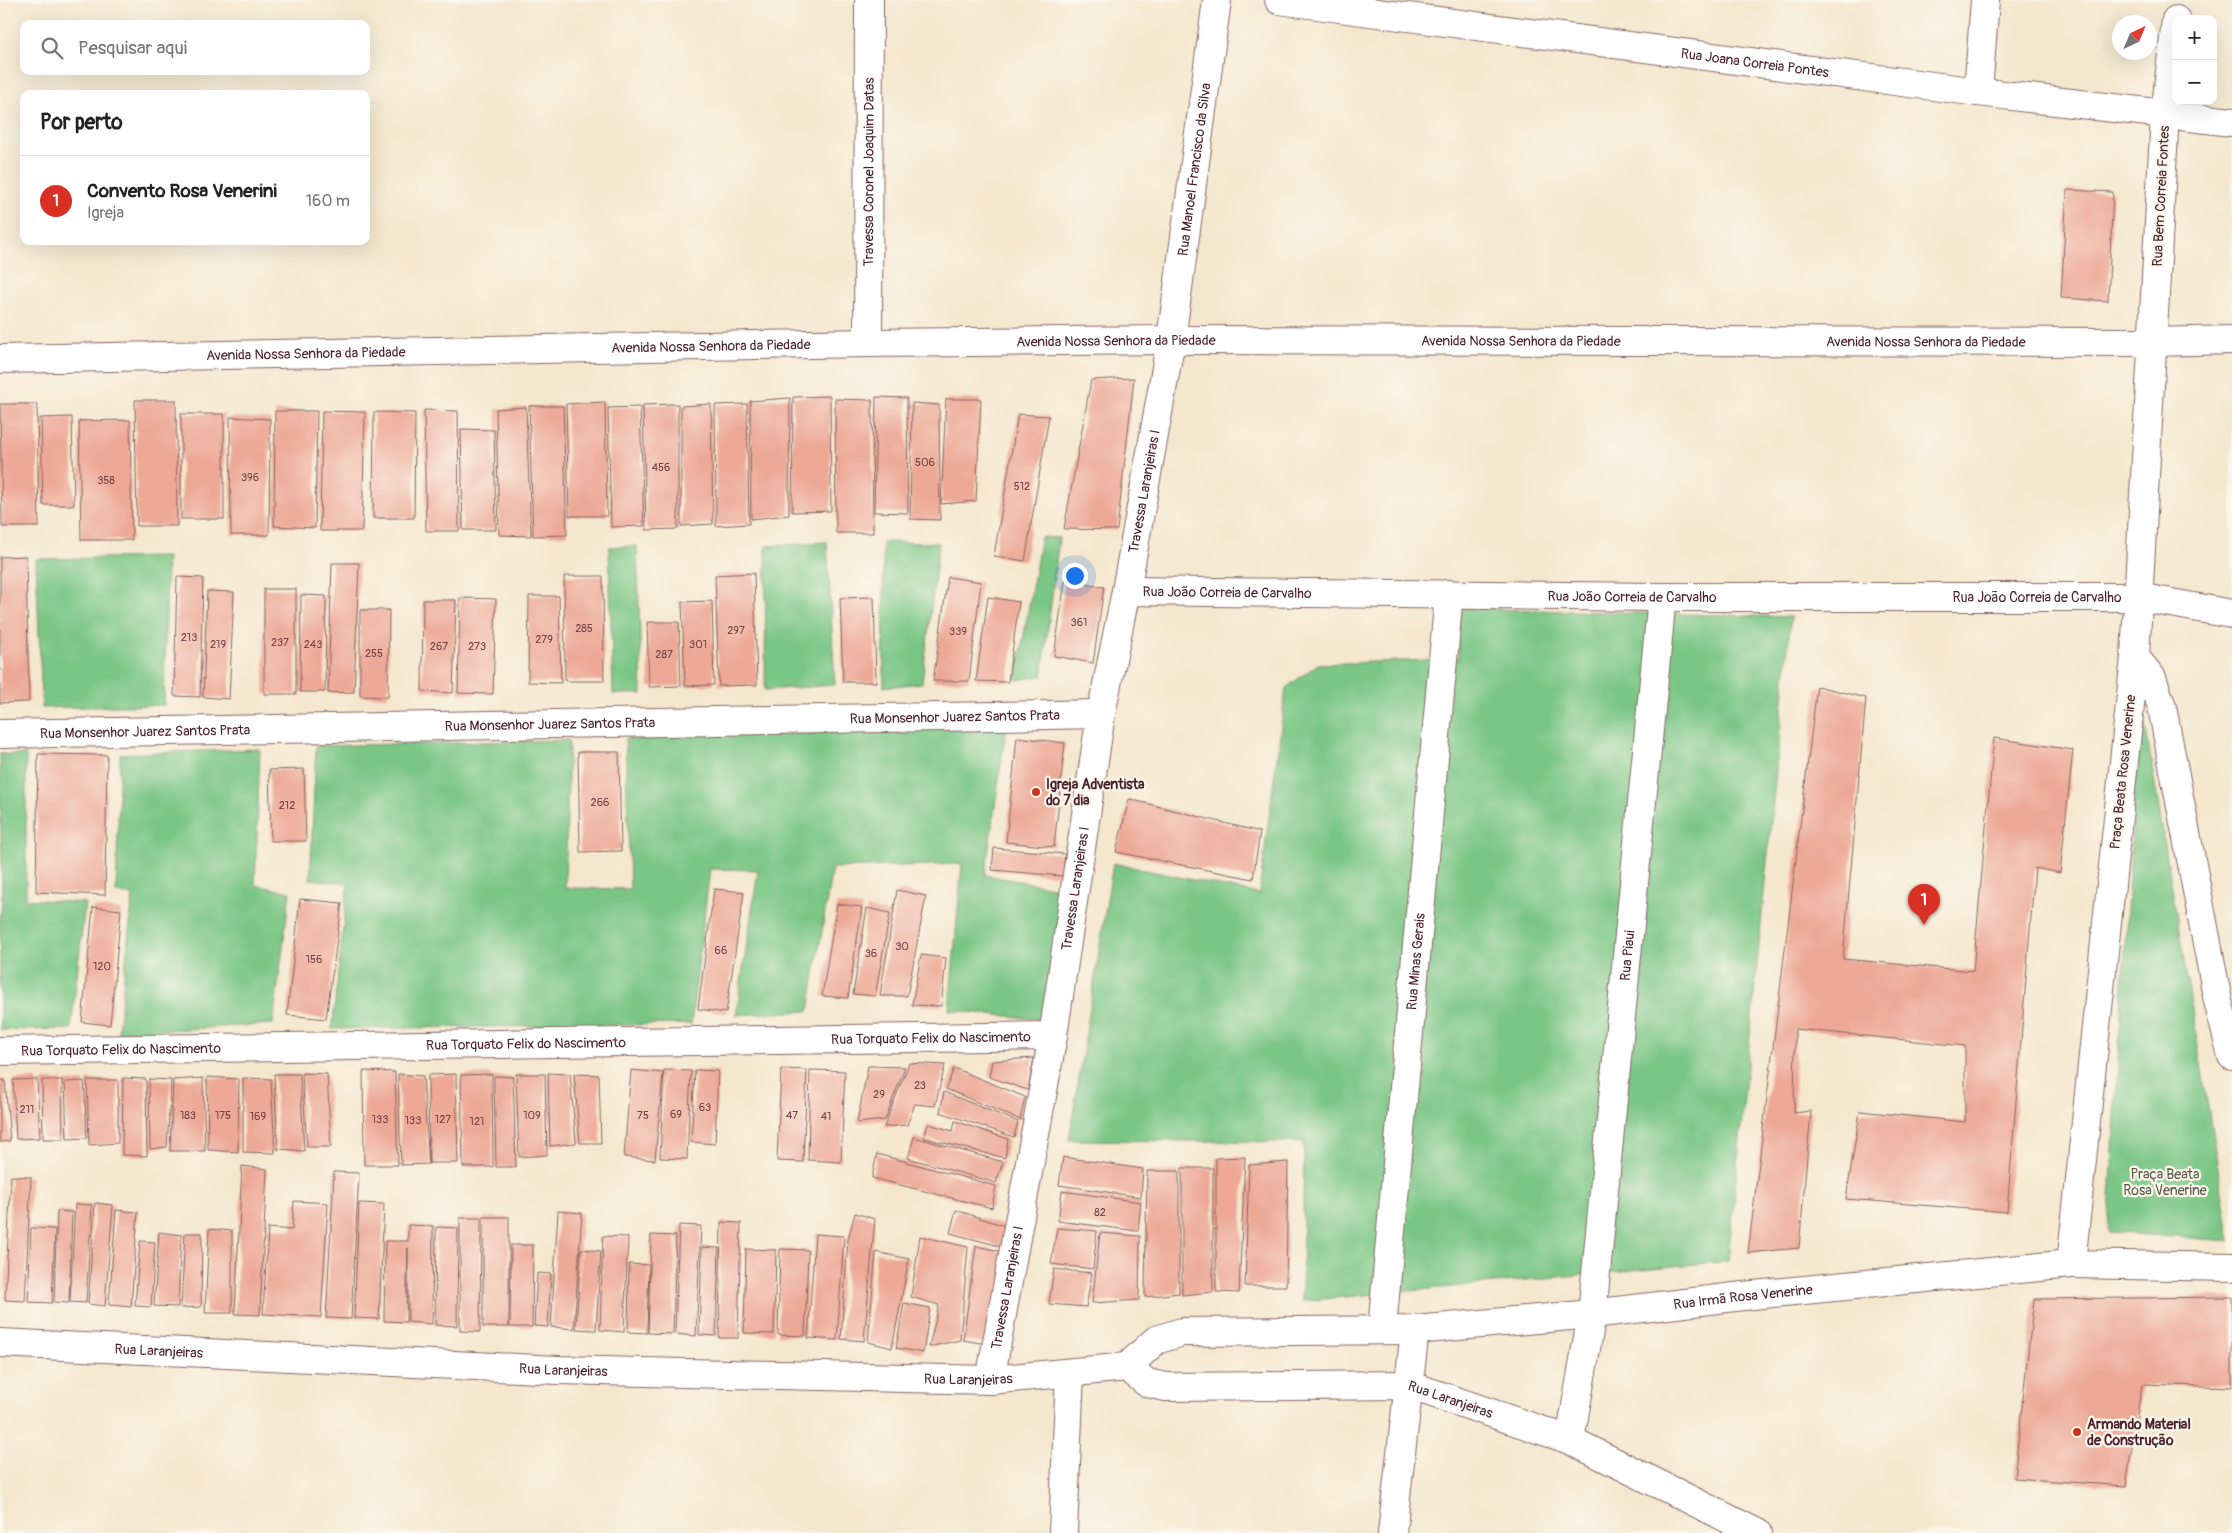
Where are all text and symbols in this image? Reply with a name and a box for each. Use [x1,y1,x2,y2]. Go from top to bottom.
north arrow [2112,15,2157,60]
map controls [2172,15,2217,105]
button: + [2172,15,2217,60]
search box [20,20,370,75]
icon: search [38,34,66,62]
text: Pesquisar aqui [78,36,187,60]
street label: Rua Joana Correia Pontes [1680,44,1831,81]
button: − [2172,60,2217,105]
street label: Travessa Coronel Joaquim Datas [860,77,877,267]
street label: Rua Manoel Francisco da Silva [1174,82,1214,257]
text: Por perto [40,109,122,136]
street label: Rua Bem Correia Fontes [2149,124,2173,267]
text: Convento Rosa Venerini [87,179,277,203]
text: 1 [53,191,59,211]
text: 160 m [306,191,350,211]
text: Igreja [87,203,124,223]
street label: Avenida Nossa Senhora da Piedade [1016,331,1216,350]
street label: Avenida Nossa Senhora da Piedade [1421,332,1621,349]
street label: Avenida Nossa Senhora da Piedade [1826,333,2026,350]
street label: Avenida Nossa Senhora da Piedade [611,336,811,356]
street label: Avenida Nossa Senhora da Piedade [206,343,406,364]
street label: Travessa Laranjeiras I [1124,428,1163,554]
house number: 506 [915,456,935,469]
house number: 456 [652,461,670,474]
house number: 396 [241,471,259,484]
house number: 358 [97,474,115,487]
house number: 512 [1014,480,1030,493]
your location [1062,563,1088,589]
street label: Rua João Correia de Carvalho [1142,583,1312,602]
street label: Rua João Correia de Carvalho [1547,587,1717,606]
street label: Rua João Correia de Carvalho [1952,589,2122,606]
house number: 361 [1071,616,1087,629]
house number: 285 [575,622,593,635]
house number: 297 [727,624,745,637]
house number: 339 [949,625,967,638]
house number: 213 [181,631,197,644]
house number: 279 [535,633,553,646]
house number: 237 [271,636,289,649]
house number: 219 [210,638,226,651]
house number: 243 [304,638,322,651]
house number: 301 [689,638,707,651]
house number: 267 [430,640,448,653]
house number: 273 [468,640,486,653]
house number: 255 [365,647,383,660]
house number: 287 [655,648,673,661]
street label: Praça Beata Rosa Venerine [2106,694,2140,850]
street label: Rua Monsenhor Juarez Santos Prata [850,706,1060,727]
street label: Rua Monsenhor Juarez Santos Prata [445,714,655,734]
street label: Rua Monsenhor Juarez Santos Prata [40,721,250,742]
place label: Igreja Adventista do 7 dia [1046,776,1145,809]
marker: Igreja Adventista do 7 dia [1030,786,1042,798]
house number: 266 [591,796,609,809]
house number: 212 [279,799,295,812]
street label: Travessa Laranjeiras I [1057,825,1093,951]
pin: 1 [1908,884,1940,925]
street label: Rua Minas Gerais [1403,912,1428,1011]
street label: Rua Piaui [1616,929,1638,982]
house number: 30 [895,940,909,953]
house number: 66 [715,944,727,957]
house number: 36 [865,947,877,960]
house number: 156 [306,953,322,966]
house number: 120 [93,960,111,973]
street label: Rua Torquato Felix do Nascimento [831,1028,1031,1048]
street label: Rua Torquato Felix do Nascimento [426,1034,626,1053]
street label: Rua Torquato Felix do Nascimento [21,1039,222,1059]
house number: 23 [914,1079,926,1092]
house number: 29 [873,1088,885,1101]
house number: 63 [699,1101,711,1114]
house number: 211 [20,1103,34,1116]
house number: 69 [670,1108,682,1121]
house number: 183 [180,1109,196,1122]
house number: 175 [215,1109,231,1122]
house number: 109 [523,1109,541,1122]
house number: 75 [637,1109,649,1122]
house number: 47 [786,1109,798,1122]
house number: 169 [250,1110,267,1123]
house number: 41 [821,1110,831,1123]
house number: 133 [372,1113,388,1126]
house number: 127 [435,1113,451,1126]
house number: 133 [405,1114,421,1127]
house number: 121 [470,1115,484,1128]
park label: Praça Beata Rosa Venerine [2123,1166,2207,1199]
house number: 82 [1094,1206,1106,1219]
street label: Travessa Laranjeiras I [987,1224,1027,1351]
street label: Rua Irmã Rosa Venerine [1673,1281,1814,1313]
street label: Rua Laranjeiras [114,1340,204,1361]
street label: Rua Laranjeiras [519,1360,609,1380]
street label: Rua Laranjeiras [924,1369,1014,1389]
street label: Rua Laranjeiras [1406,1377,1496,1422]
place label: Armando Material de Construção [2087,1416,2191,1449]
marker: Armando Material de Construção [2071,1426,2083,1438]

